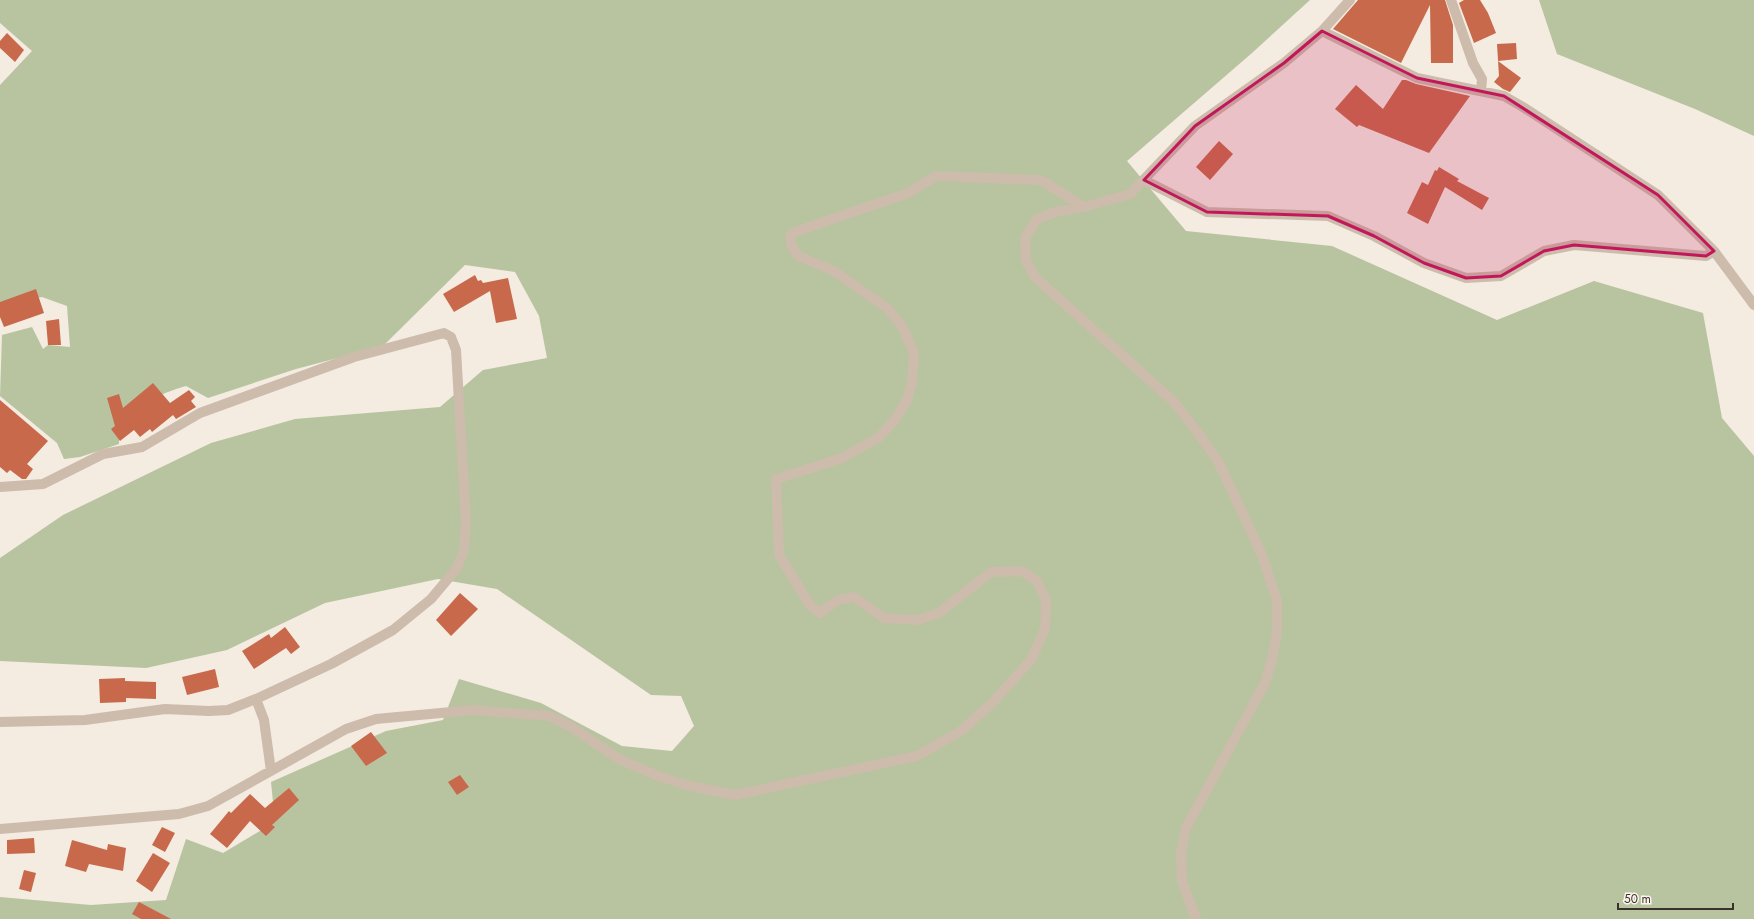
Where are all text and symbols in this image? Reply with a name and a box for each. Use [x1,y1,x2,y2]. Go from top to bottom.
scale bar [1618,885,1733,911]
text: 50 m [1624,890,1651,908]

